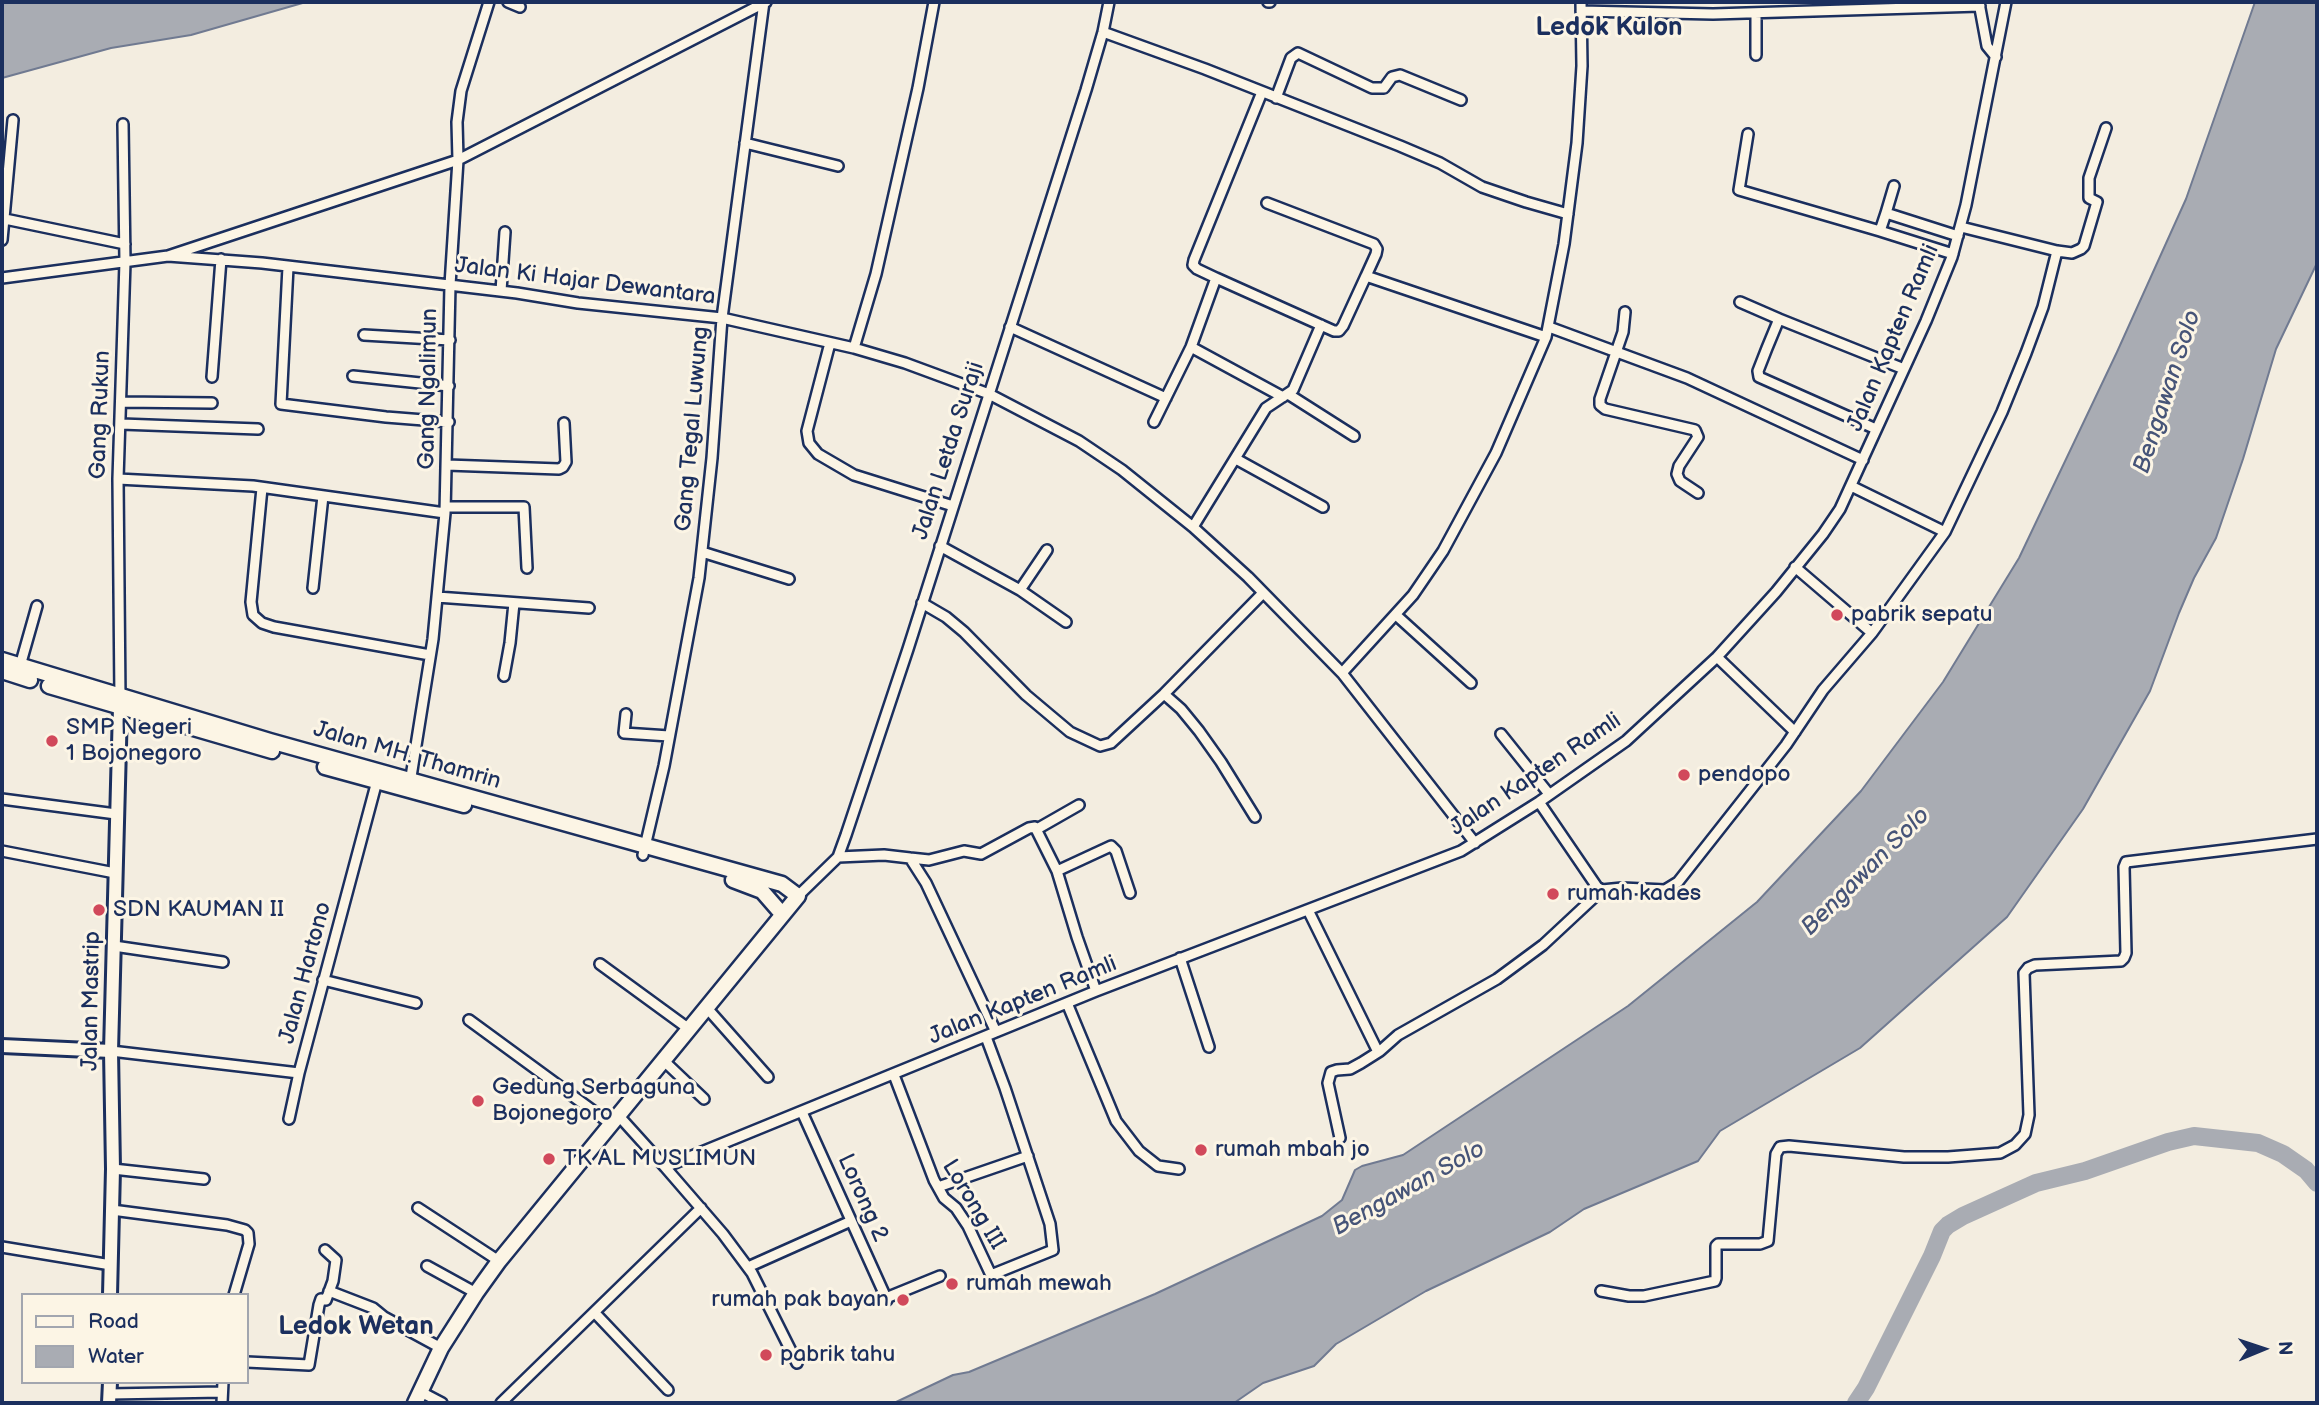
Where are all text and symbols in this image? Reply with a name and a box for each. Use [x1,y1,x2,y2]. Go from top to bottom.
district label: Ledok Kulon [1535,12,1683,44]
street label: Jalan Kapten Ramli [1842,240,1946,436]
street label: Jalan Ki Hajar Dewantara [453,252,717,312]
water label: Bengawan Solo [2128,307,2208,477]
street label: Gang Ngalimun [414,308,444,470]
street label: Gang Tegal Luwung [670,325,716,533]
street label: Gang Rukun [85,350,117,480]
street label: Jalan Letda Suraji [907,359,991,543]
place label: pabrik sepatu [1851,601,1993,629]
marker: pabrik sepatu [1829,607,1845,623]
street label: Jalan Kapten Ramli [1445,708,1627,842]
place label: SMP Negeri 1 Bojonegoro [66,714,202,768]
street label: Jalan MH. Thamrin [310,716,504,796]
marker: SMP Negeri 1 Bojonegoro [44,733,60,749]
place label: pendopo [1698,761,1791,789]
marker: pendopo [1676,767,1692,783]
water label: Bengawan Solo [1796,802,1936,942]
place label: rumah kades [1567,880,1701,908]
marker: rumah kades [1545,886,1561,902]
place label: SDN KAUMAN II [113,896,284,924]
street label: Jalan Hartono [274,899,338,1047]
marker: SDN KAUMAN II [91,902,107,918]
street label: Jalan Mastrip [77,931,107,1071]
street label: Jalan Kapten Ramli [925,951,1121,1051]
place label: Gedung Serbaguna Bojonegoro [492,1074,695,1128]
marker: Gedung Serbaguna Bojonegoro [470,1093,486,1109]
water label: Bengawan Solo [1328,1135,1490,1243]
place label: rumah mbah jo [1215,1136,1370,1164]
marker: rumah mbah jo [1193,1142,1209,1158]
place label: TK AL MUSLIMUN [563,1145,756,1173]
street label: Lorong 2 [831,1150,893,1246]
marker: TK AL MUSLIMUN [541,1151,557,1167]
street label: Lorong III [935,1155,1011,1255]
place label: rumah mewah [966,1270,1112,1298]
marker: rumah mewah [944,1276,960,1292]
place label: rumah pak bayan [711,1286,889,1314]
marker: rumah pak bayan [895,1292,911,1308]
legend [21,1293,248,1384]
text: Road [88,1309,139,1334]
district label: Ledok Wetan [278,1311,434,1343]
north arrow [2228,1314,2298,1384]
place label: pabrik tahu [780,1341,895,1369]
text: N [2273,1341,2296,1356]
text: Water [88,1344,144,1369]
marker: pabrik tahu [758,1347,774,1363]

